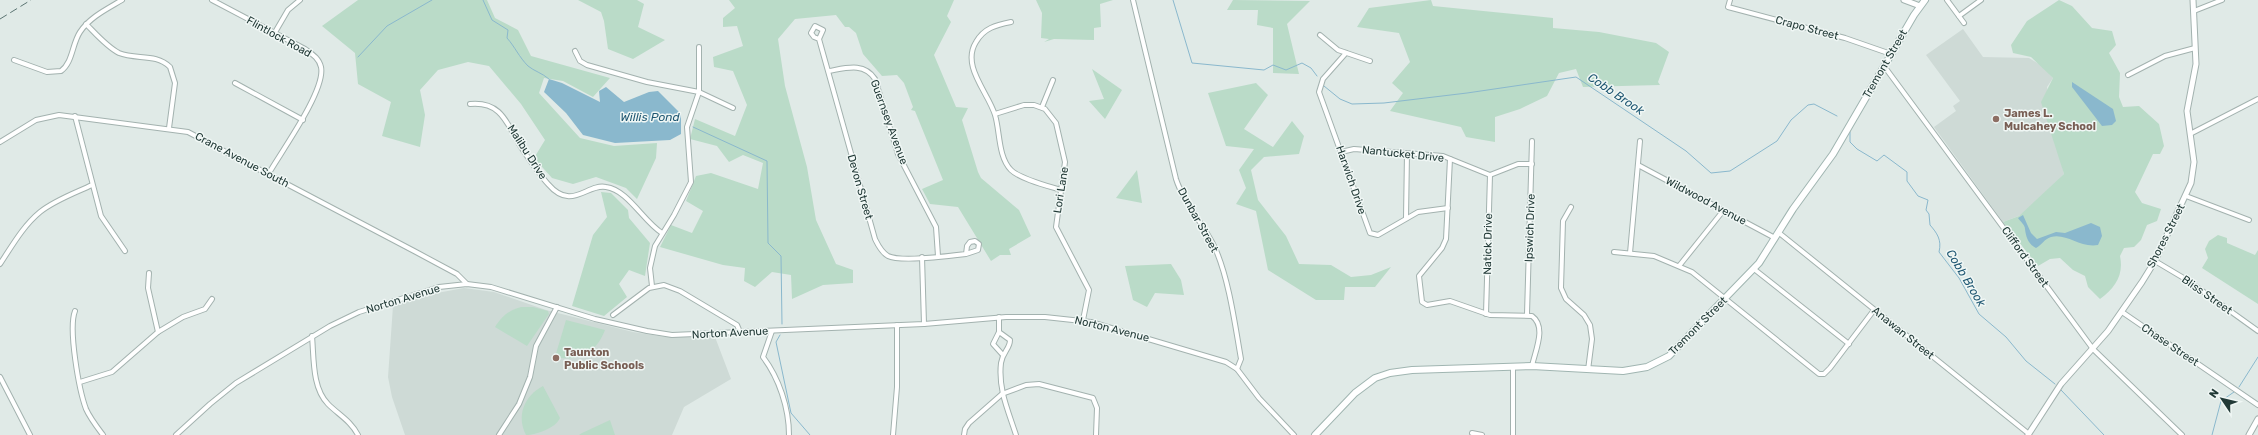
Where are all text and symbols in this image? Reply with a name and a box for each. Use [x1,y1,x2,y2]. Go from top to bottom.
street label: Crapo Street [1774,13,1841,43]
street label: Flintlock Road [244,14,314,60]
street label: Tremont Street [1860,27,1910,101]
water label: Cobb Brook [1585,70,1647,118]
street label: Guernsey Avenue [868,78,910,166]
place label: James L. Mulcahey School [2004,107,2096,133]
water label: Willis Pond [620,110,681,124]
marker: James L. Mulcahey School [1991,114,2001,124]
street label: Malibu Drive [505,122,549,182]
street label: Crane Avenue South [193,130,291,190]
street label: Nantucket Drive [1361,143,1445,165]
street label: Harwich Drive [1333,144,1369,216]
street label: Devon Street [845,153,876,222]
street label: Lori Lane [1051,166,1071,214]
street label: Wildwood Avenue [1663,174,1749,228]
street label: Dunbar Street [1175,185,1221,255]
street label: Ipswich Drive [1522,194,1538,262]
street label: Shores Street [2144,201,2188,270]
street label: Natick Drive [1481,213,1495,275]
street label: Clifford Street [1999,224,2052,290]
water label: Cobb Brook [1943,247,1989,310]
street label: Bliss Street [2179,273,2235,317]
street label: Norton Avenue [365,282,441,316]
street label: Tremont Street [1666,294,1730,358]
street label: Anawan Street [1869,304,1937,362]
street label: Norton Avenue [1073,313,1151,345]
street label: Chase Street [2139,321,2202,369]
street label: Norton Avenue [692,325,768,341]
place label: Taunton Public Schools [564,346,644,372]
marker: Taunton Public Schools [551,353,561,363]
north arrow [2202,379,2242,419]
text: N [2207,387,2222,401]

